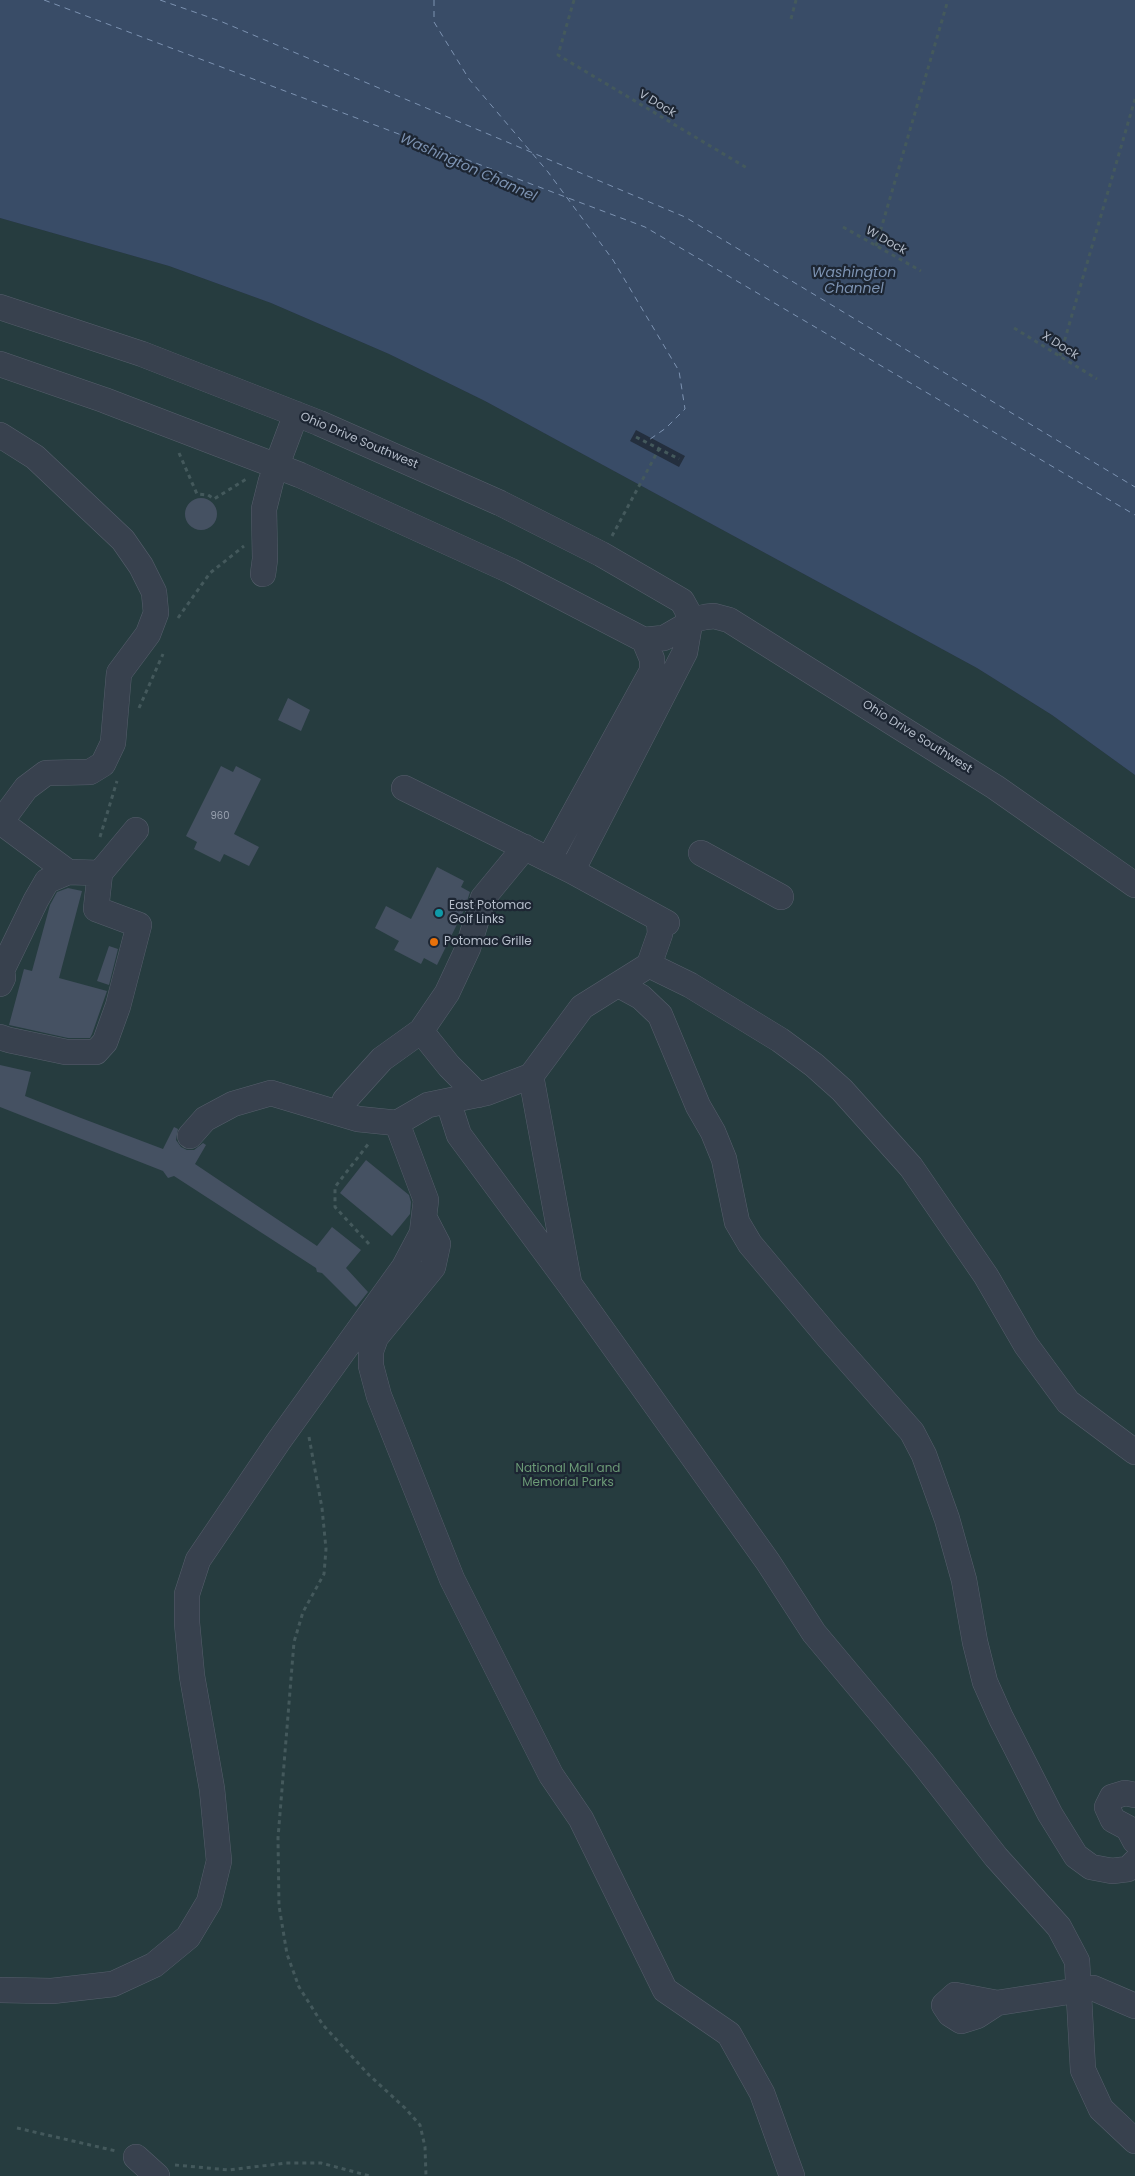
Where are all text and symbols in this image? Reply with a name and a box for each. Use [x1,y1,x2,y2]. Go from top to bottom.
street label: V Dock [636,87,678,121]
water label: Washington Channel [397,130,539,206]
street label: W Dock [863,224,909,258]
water label: Washington Channel [812,265,896,298]
street label: X Dock [1039,329,1081,363]
street label: Ohio Drive Southwest [298,410,420,472]
street label: Ohio Drive Southwest [860,697,974,777]
house number: 960 [211,810,229,822]
place label: East Potomac Golf Links [449,899,532,927]
marker: East Potomac Golf Links [433,907,445,919]
place label: Potomac Grille [444,935,532,949]
marker: Potomac Grille [428,936,440,948]
park label: National Mall and Memorial Parks [516,1462,620,1490]

